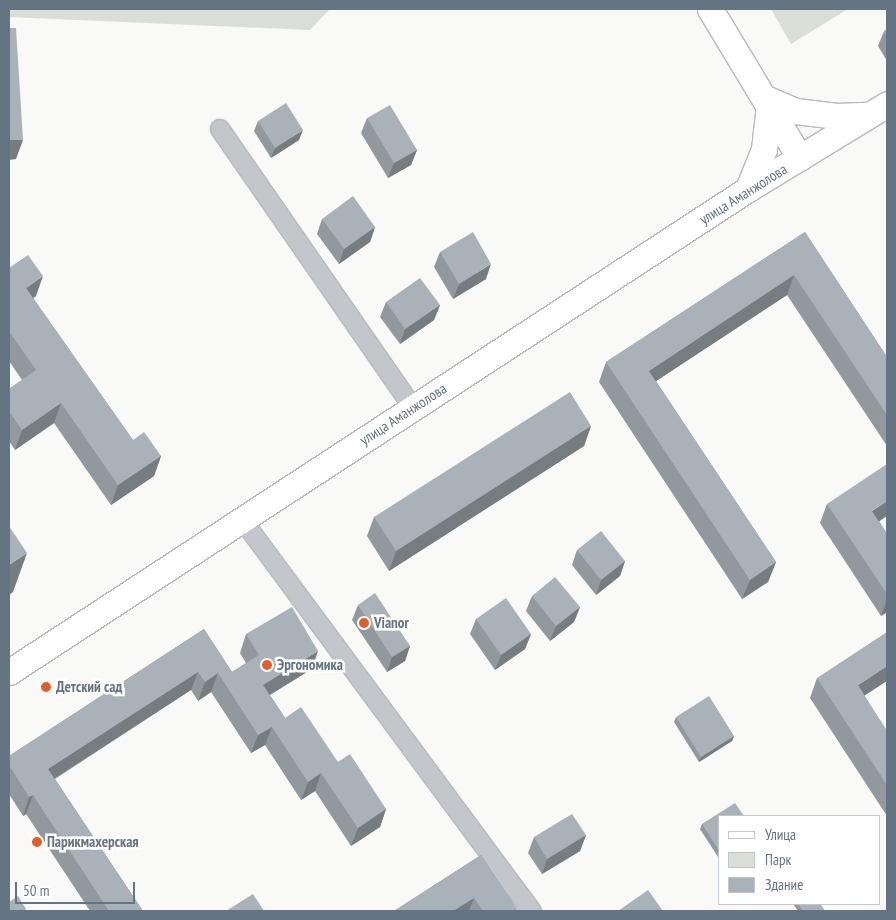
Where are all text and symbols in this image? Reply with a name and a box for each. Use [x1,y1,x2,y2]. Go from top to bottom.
street label: улица Аманжолова [696,160,790,228]
street label: улица Аманжолова [356,379,450,449]
place label: Vianor [374,614,409,632]
marker: Vianor [358,617,370,629]
place label: Эргономика [277,656,343,674]
marker: Эргономика [261,659,273,671]
place label: Детский сад [56,678,123,696]
marker: Детский сад [40,681,52,693]
legend [718,815,881,905]
text: Улица [765,825,796,844]
place label: Парикмахерская [47,833,139,851]
marker: Парикмахерская [31,836,43,848]
text: Парк [765,850,791,869]
scale bar [18,872,138,904]
text: Здание [765,875,803,894]
text: 50 m [23,881,49,900]

